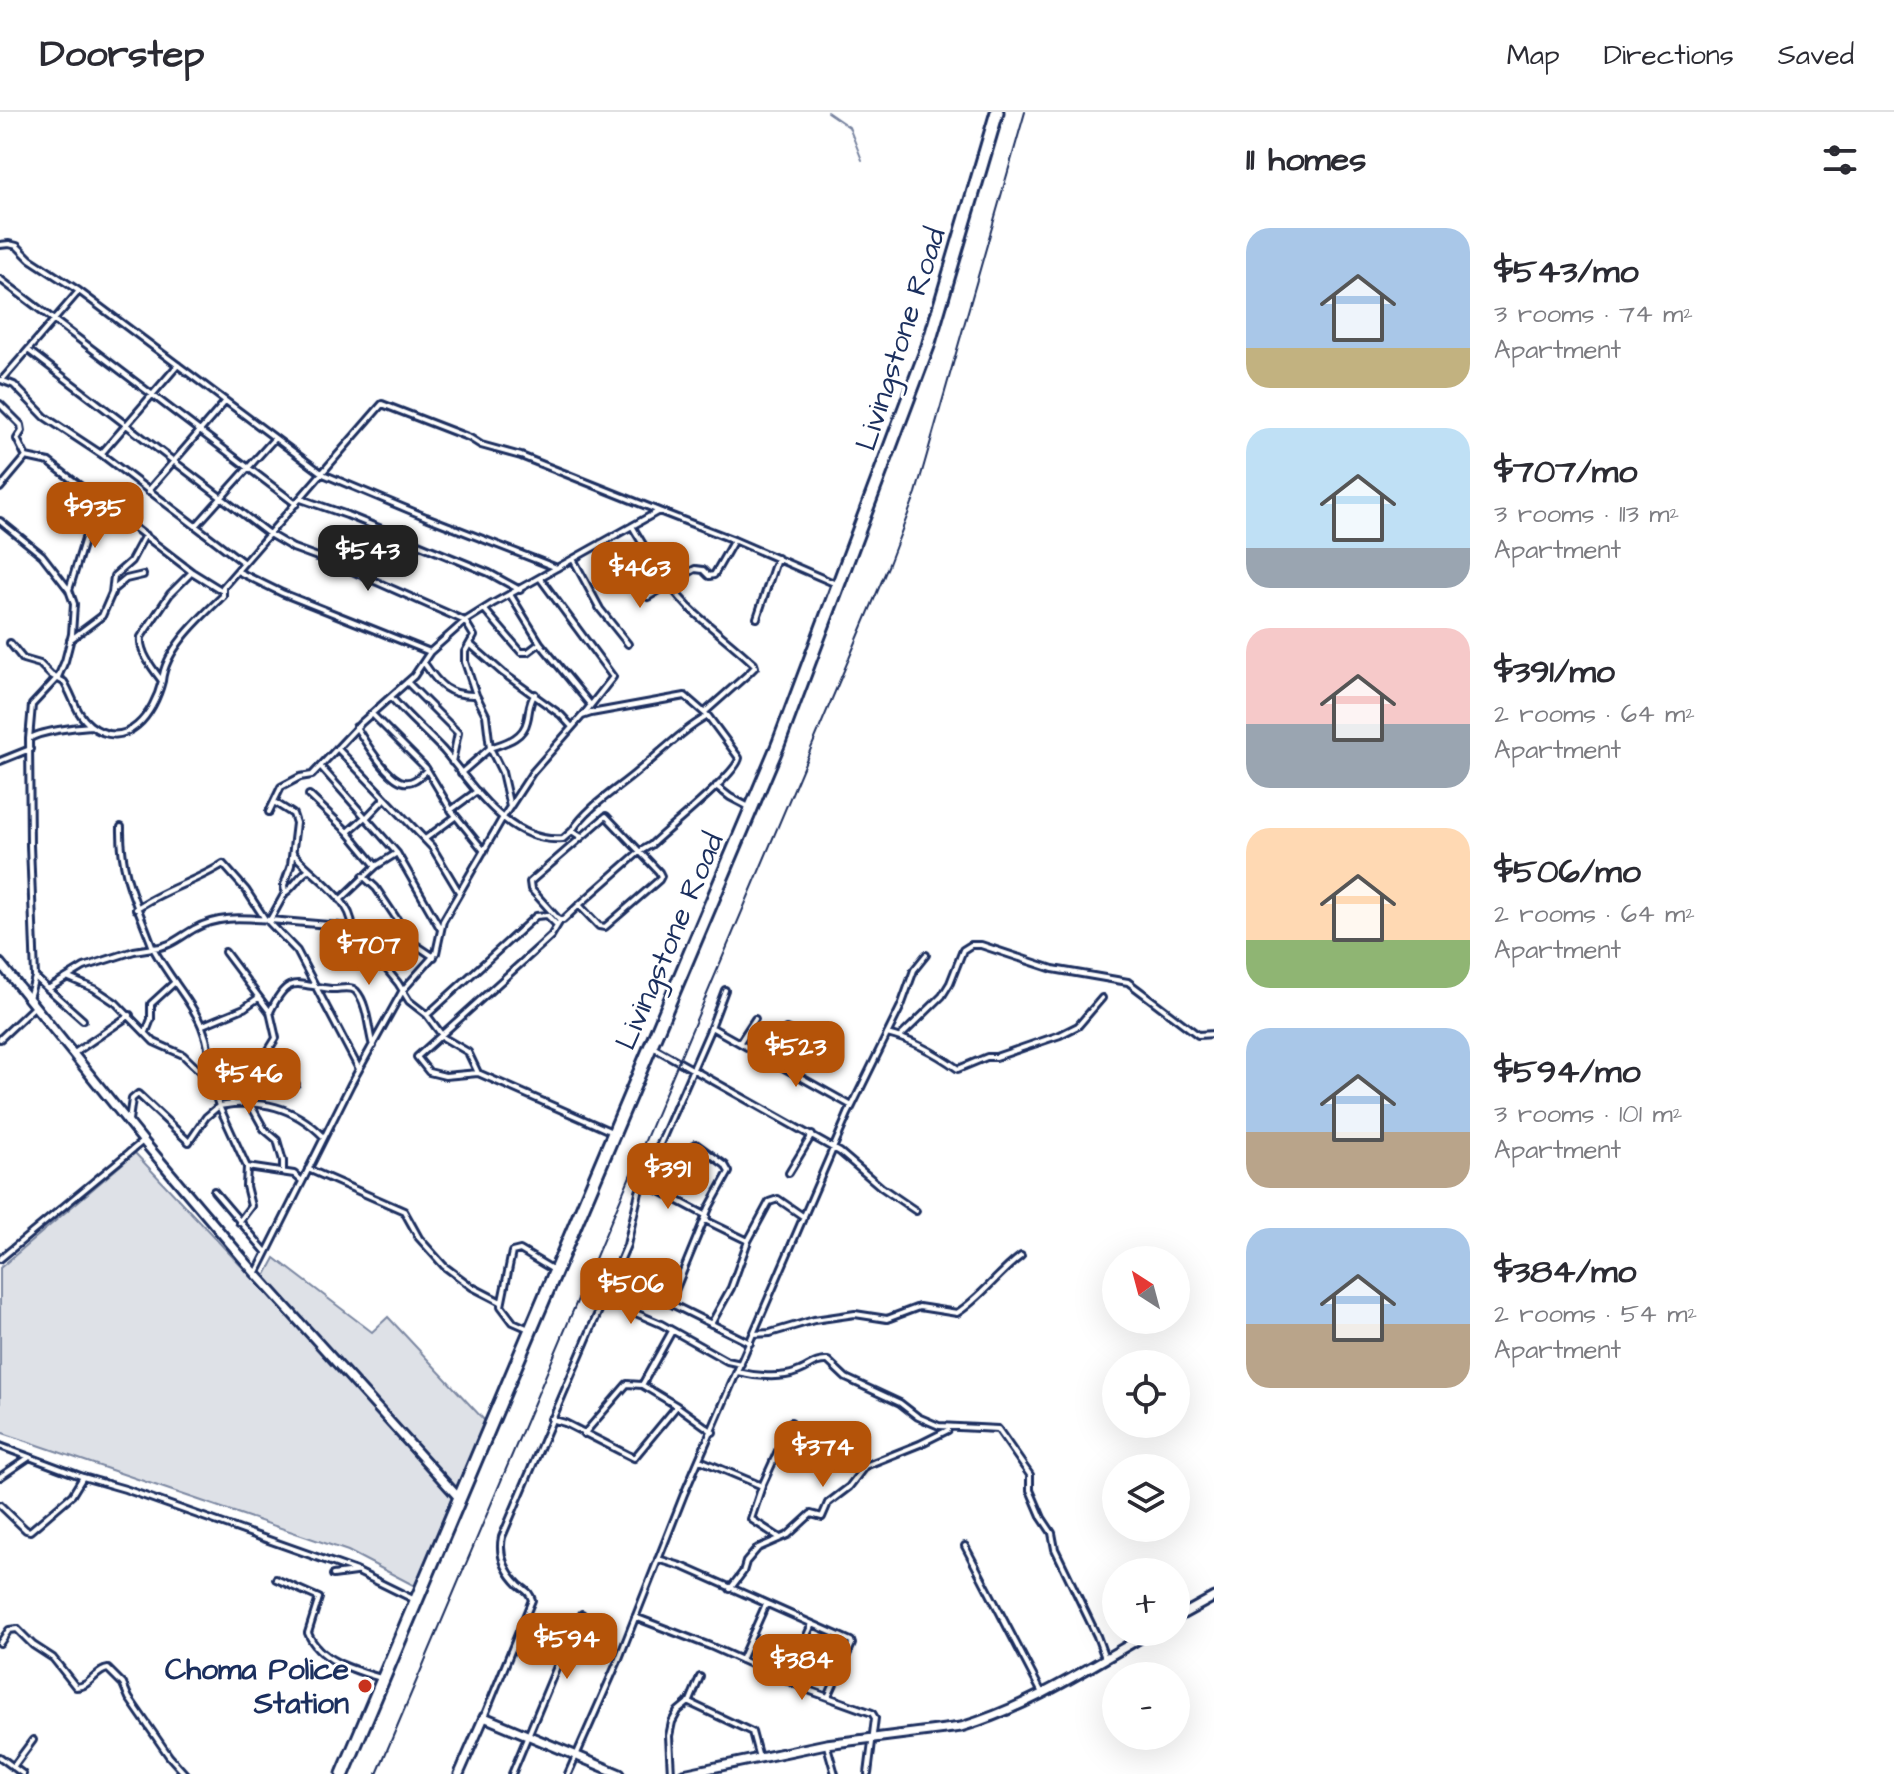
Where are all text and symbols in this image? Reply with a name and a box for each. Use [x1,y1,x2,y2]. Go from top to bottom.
text: Doorstep [40,29,205,81]
text: Map [1507,36,1560,75]
text: Directions [1604,36,1734,75]
text: Saved [1778,36,1854,75]
text: 11 homes [1246,136,1366,184]
icon: filters [1818,138,1862,182]
street label: Livingstone Road [845,222,958,456]
text: $543/mo [1494,248,1639,296]
icon: home [1310,260,1406,356]
text: 3 rooms · 74 m² [1494,296,1693,332]
text: Apartment [1494,332,1621,368]
text: $707/mo [1494,448,1637,496]
icon: home [1310,460,1406,556]
pin: $935 [48,482,142,550]
text: $935 [65,490,125,526]
text: 3 rooms · 113 m² [1494,496,1679,532]
pin: $543 [321,525,415,593]
text: Apartment [1494,532,1621,568]
text: $543 [336,533,400,569]
pin: $463 [593,542,687,610]
text: $463 [609,550,671,586]
text: $391/mo [1494,648,1615,696]
icon: home [1310,660,1406,756]
text: 2 rooms · 64 m² [1494,696,1695,732]
text: Apartment [1494,732,1621,768]
street label: Livingstone Road [605,826,736,1057]
text: $506/mo [1494,848,1641,896]
icon: home [1310,860,1406,956]
text: 2 rooms · 64 m² [1494,896,1695,932]
pin: $707 [322,919,416,987]
text: $707 [338,927,400,963]
text: Apartment [1494,932,1621,968]
pin: $523 [749,1021,843,1089]
text: $523 [766,1029,827,1065]
pin: $546 [202,1048,296,1116]
text: $594/mo [1494,1048,1641,1096]
text: $546 [216,1056,282,1092]
icon: home [1310,1060,1406,1156]
text: 3 rooms · 101 m² [1494,1096,1682,1132]
text: Apartment [1494,1132,1621,1168]
pin: $391 [621,1143,715,1211]
text: $391 [645,1151,691,1187]
north arrow [1102,1246,1190,1334]
map controls [1102,1246,1190,1750]
text: $384/mo [1494,1248,1636,1296]
pin: $506 [584,1258,678,1326]
icon: home [1310,1260,1406,1356]
text: $506 [598,1266,664,1302]
text: 2 rooms · 54 m² [1494,1296,1697,1332]
text: Apartment [1494,1332,1621,1368]
button: locate [1102,1350,1190,1438]
pin: $374 [776,1421,870,1489]
text: $374 [792,1429,854,1465]
button: layers [1102,1454,1190,1542]
button: + [1102,1558,1190,1646]
pin: $594 [520,1613,614,1681]
text: $594 [534,1621,600,1657]
pin: $384 [755,1634,849,1702]
text: $384 [771,1642,833,1678]
place label: Choma Police Station [165,1649,349,1725]
button: − [1102,1662,1190,1750]
marker: Choma Police Station [356,1677,374,1695]

